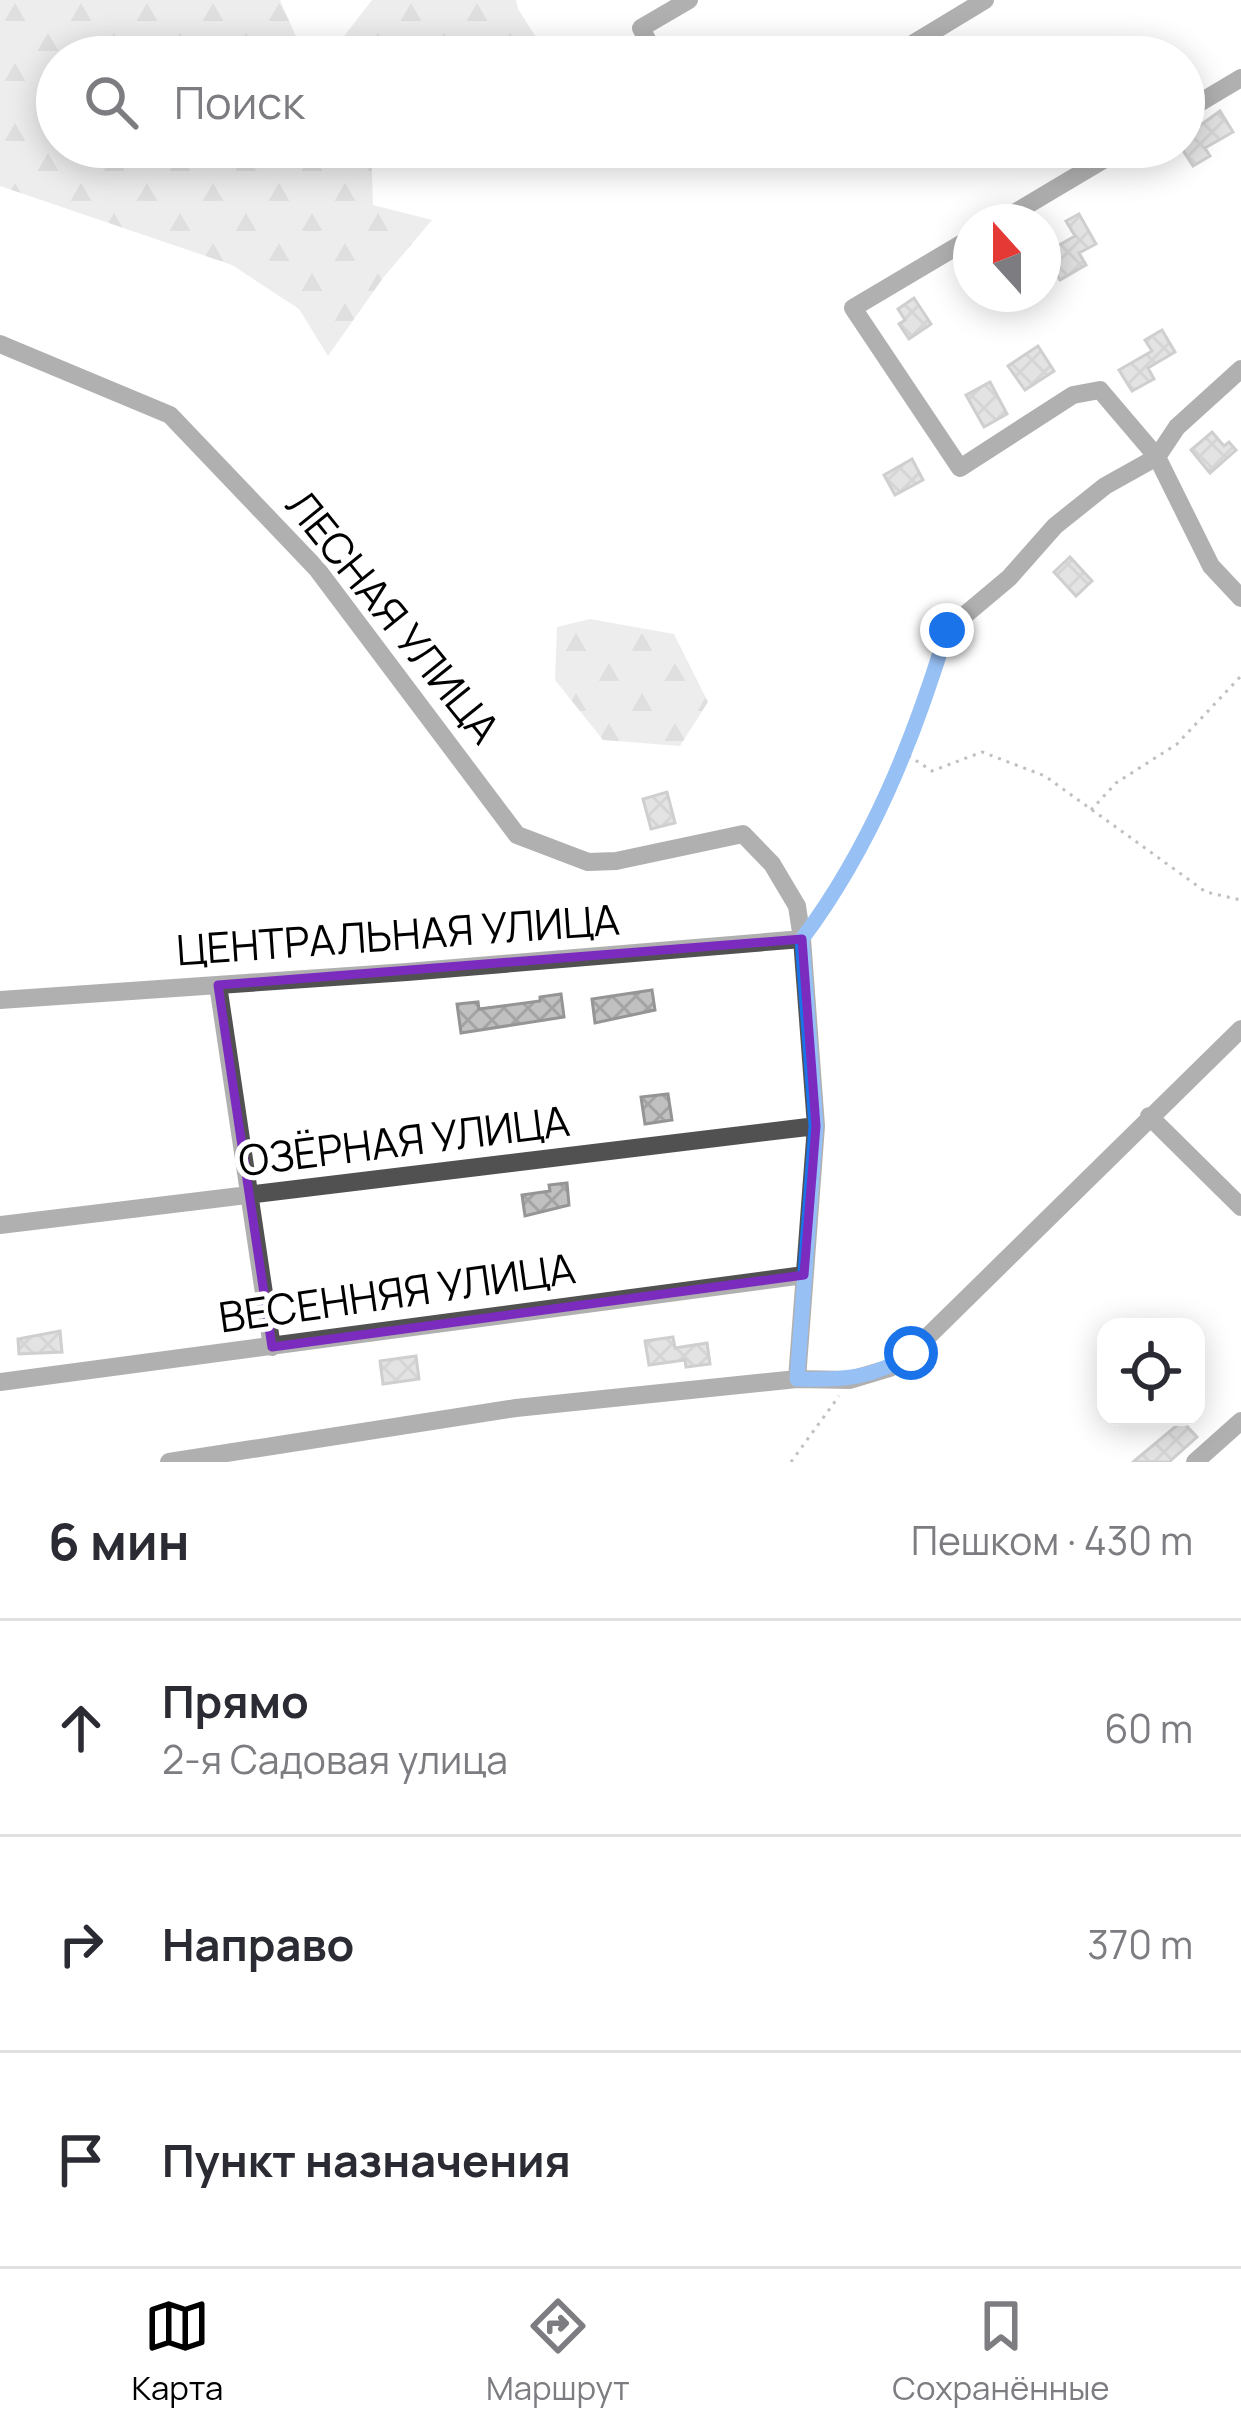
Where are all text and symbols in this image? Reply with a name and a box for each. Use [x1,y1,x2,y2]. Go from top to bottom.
search box [36,36,1205,168]
icon: search [78,69,144,135]
text: Поиск [174,71,305,133]
north arrow [953,204,1061,312]
street label: ЛЕСНАЯ УЛИЦА [274,478,514,755]
route end [920,603,974,657]
street label: ЦЕНТРАЛЬНАЯ УЛИЦА [174,890,621,978]
street label: ОЗЁРНАЯ УЛИЦА [235,1091,573,1189]
street label: ВЕСЕННЯЯ УЛИЦА [215,1238,579,1346]
map controls [1097,1318,1205,1426]
button: locate [1097,1318,1205,1426]
route start [884,1326,938,1380]
text: 6 мин [48,1506,190,1575]
text: Пешком · 430 m [911,1513,1193,1567]
text: Прямо [162,1670,309,1732]
icon: ahead [48,1695,114,1761]
text: 60 m [1104,1701,1193,1755]
text: 2-я Садовая улица [162,1732,508,1786]
icon: right [48,1911,114,1977]
text: Направо [162,1913,354,1975]
text: 370 m [1087,1917,1193,1971]
icon: arrive [48,2127,114,2193]
text: Пункт назначения [162,2129,571,2191]
tab: Карта [131,2293,223,2410]
tab: Маршрут [486,2293,630,2410]
tab: Сохранённые [892,2293,1110,2410]

